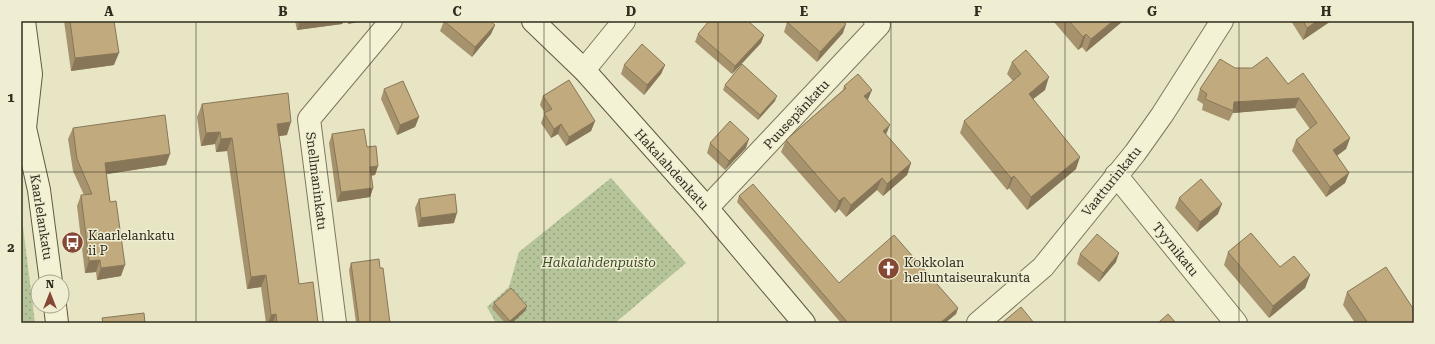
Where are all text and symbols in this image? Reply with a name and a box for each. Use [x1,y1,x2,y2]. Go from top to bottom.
text: A [104,4,114,19]
text: B [278,4,288,19]
text: C [452,4,462,19]
text: D [626,4,636,19]
text: E [800,4,808,19]
text: F [974,4,982,19]
text: G [1147,4,1157,19]
text: H [1321,4,1332,19]
street label: Puusepänkatu [760,77,832,152]
text: 1 [7,90,15,105]
street label: Hakalahdenkatu [631,126,712,213]
street label: Snellmaninkatu [303,131,330,231]
street label: Vaatturinkatu [1079,143,1144,219]
street label: Kaarlelankatu [27,173,56,261]
street label: Tyynikatu [1149,219,1202,279]
place label: Kaarlelankatu ii P [88,228,175,258]
bus stop icon: Kaarlelankatu ii P [59,229,85,255]
text: 2 [7,240,15,255]
park label: Hakalahdenpuisto [541,255,656,270]
place label: Kokkolan helluntaiseurakunta [904,255,1030,285]
church icon: Kokkolan helluntaiseurakunta [875,256,901,282]
north arrow [30,274,70,314]
text: N [46,278,55,291]

